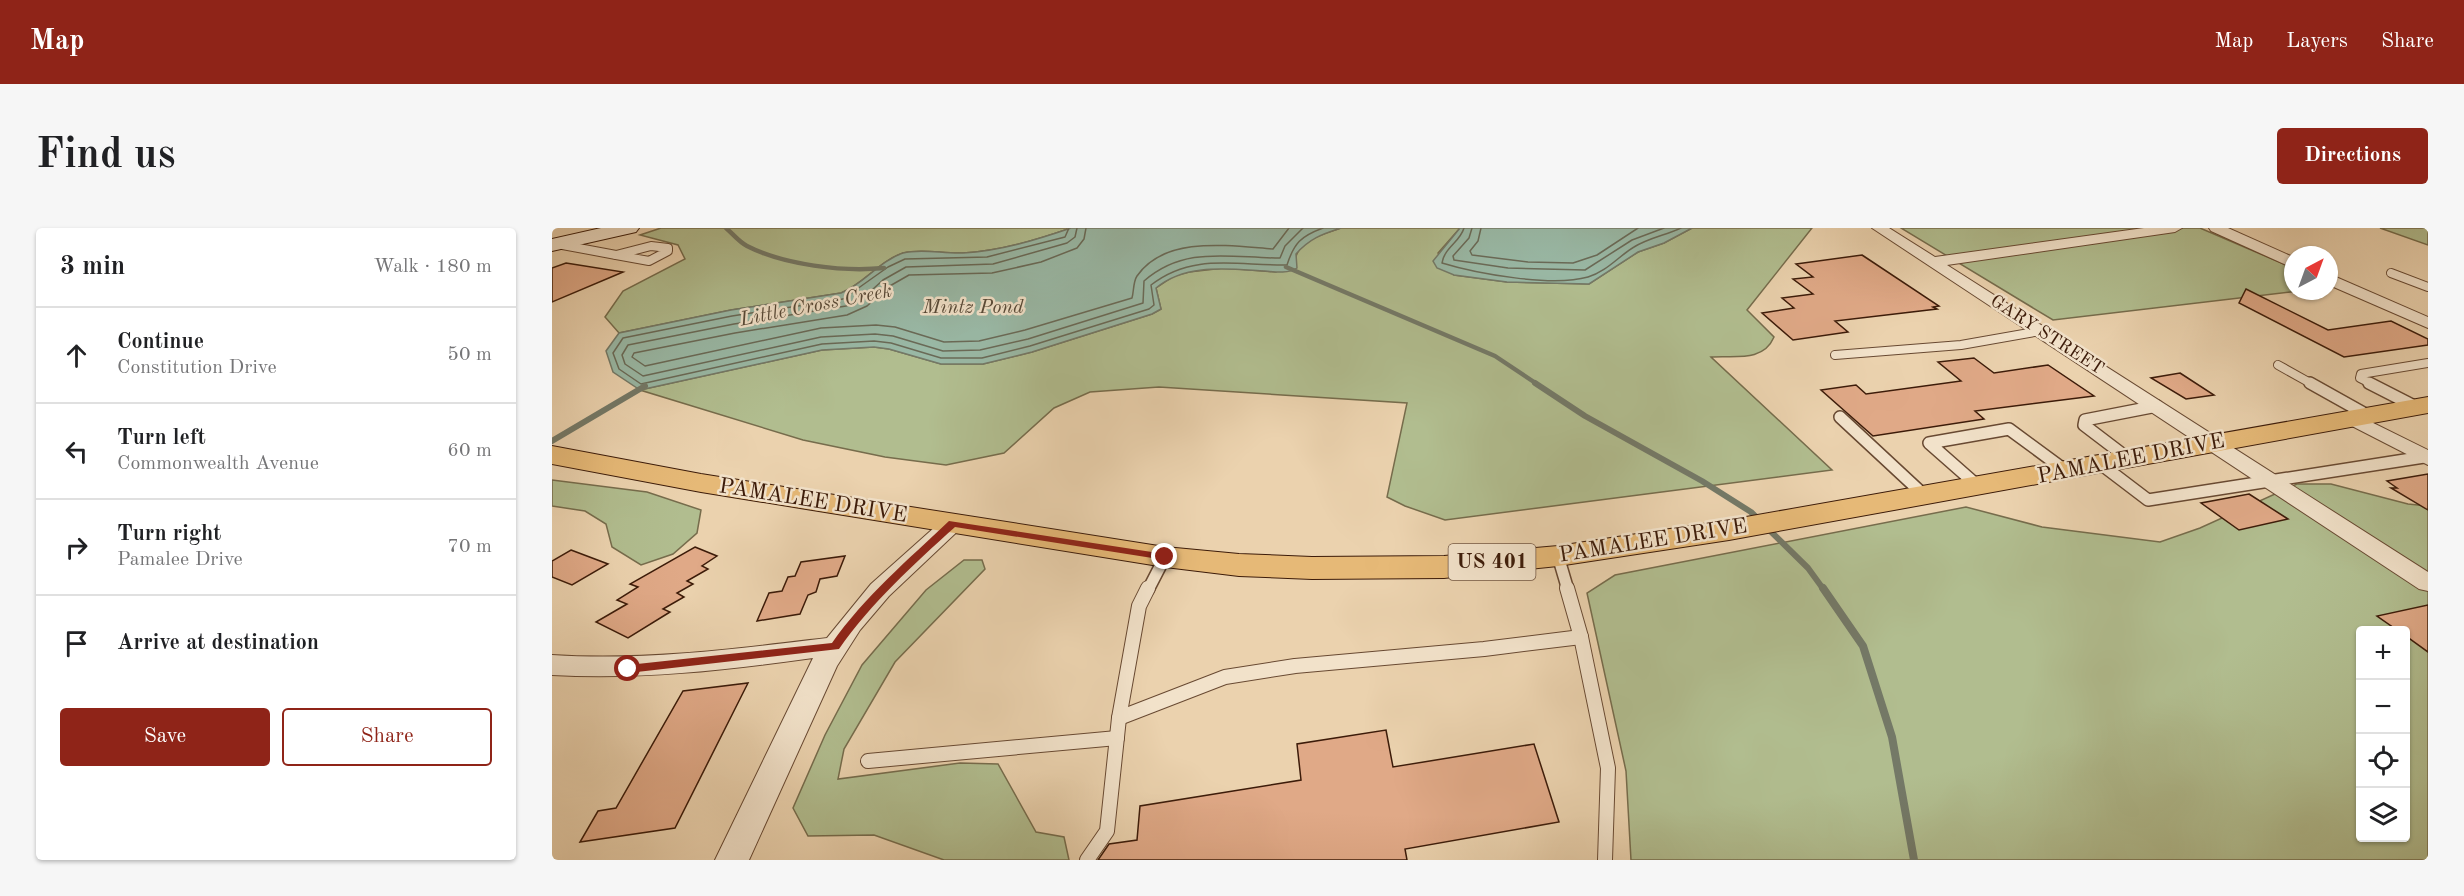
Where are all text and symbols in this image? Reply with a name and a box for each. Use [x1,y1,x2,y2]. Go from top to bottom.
text: Map [30,28,84,56]
text: Map [2214,31,2253,52]
text: Layers [2286,31,2348,52]
text: Share [2381,31,2434,52]
button: Directions [2277,128,2428,184]
text: Find us [36,135,175,177]
north arrow [2284,246,2338,300]
text: 3 min [60,254,125,280]
text: Walk · 180 m [373,257,492,277]
water label: Little Cross Creek [737,281,894,331]
street label: GARY STREET [1987,292,2107,378]
water label: Mintz Pond [921,298,1024,318]
text: Continue [117,331,204,353]
icon: ahead [60,339,93,372]
text: 50 m [447,345,492,365]
text: Constitution Drive [117,358,277,378]
text: Turn left [117,427,206,449]
street label: PAMALEE DRIVE [2035,430,2227,488]
icon: left [60,435,93,468]
text: 60 m [447,441,492,461]
text: Commonwealth Avenue [117,454,319,474]
street label: PAMALEE DRIVE [717,475,909,527]
street label: PAMALEE DRIVE [1557,515,1749,567]
text: Turn right [117,523,221,545]
icon: right [60,531,93,564]
text: 70 m [447,537,492,557]
route end [1151,543,1177,569]
road number: US 401 [1448,544,1536,580]
text: Pamalee Drive [117,550,243,570]
map controls [2356,626,2410,842]
button: + [2356,626,2410,680]
icon: arrive [60,627,93,660]
text: Arrive at destination [117,632,319,654]
route start [614,655,640,681]
button: − [2356,680,2410,734]
button: Save [60,708,270,766]
button: Share [282,708,492,766]
button: locate [2356,734,2410,788]
button: layers [2356,788,2410,842]

